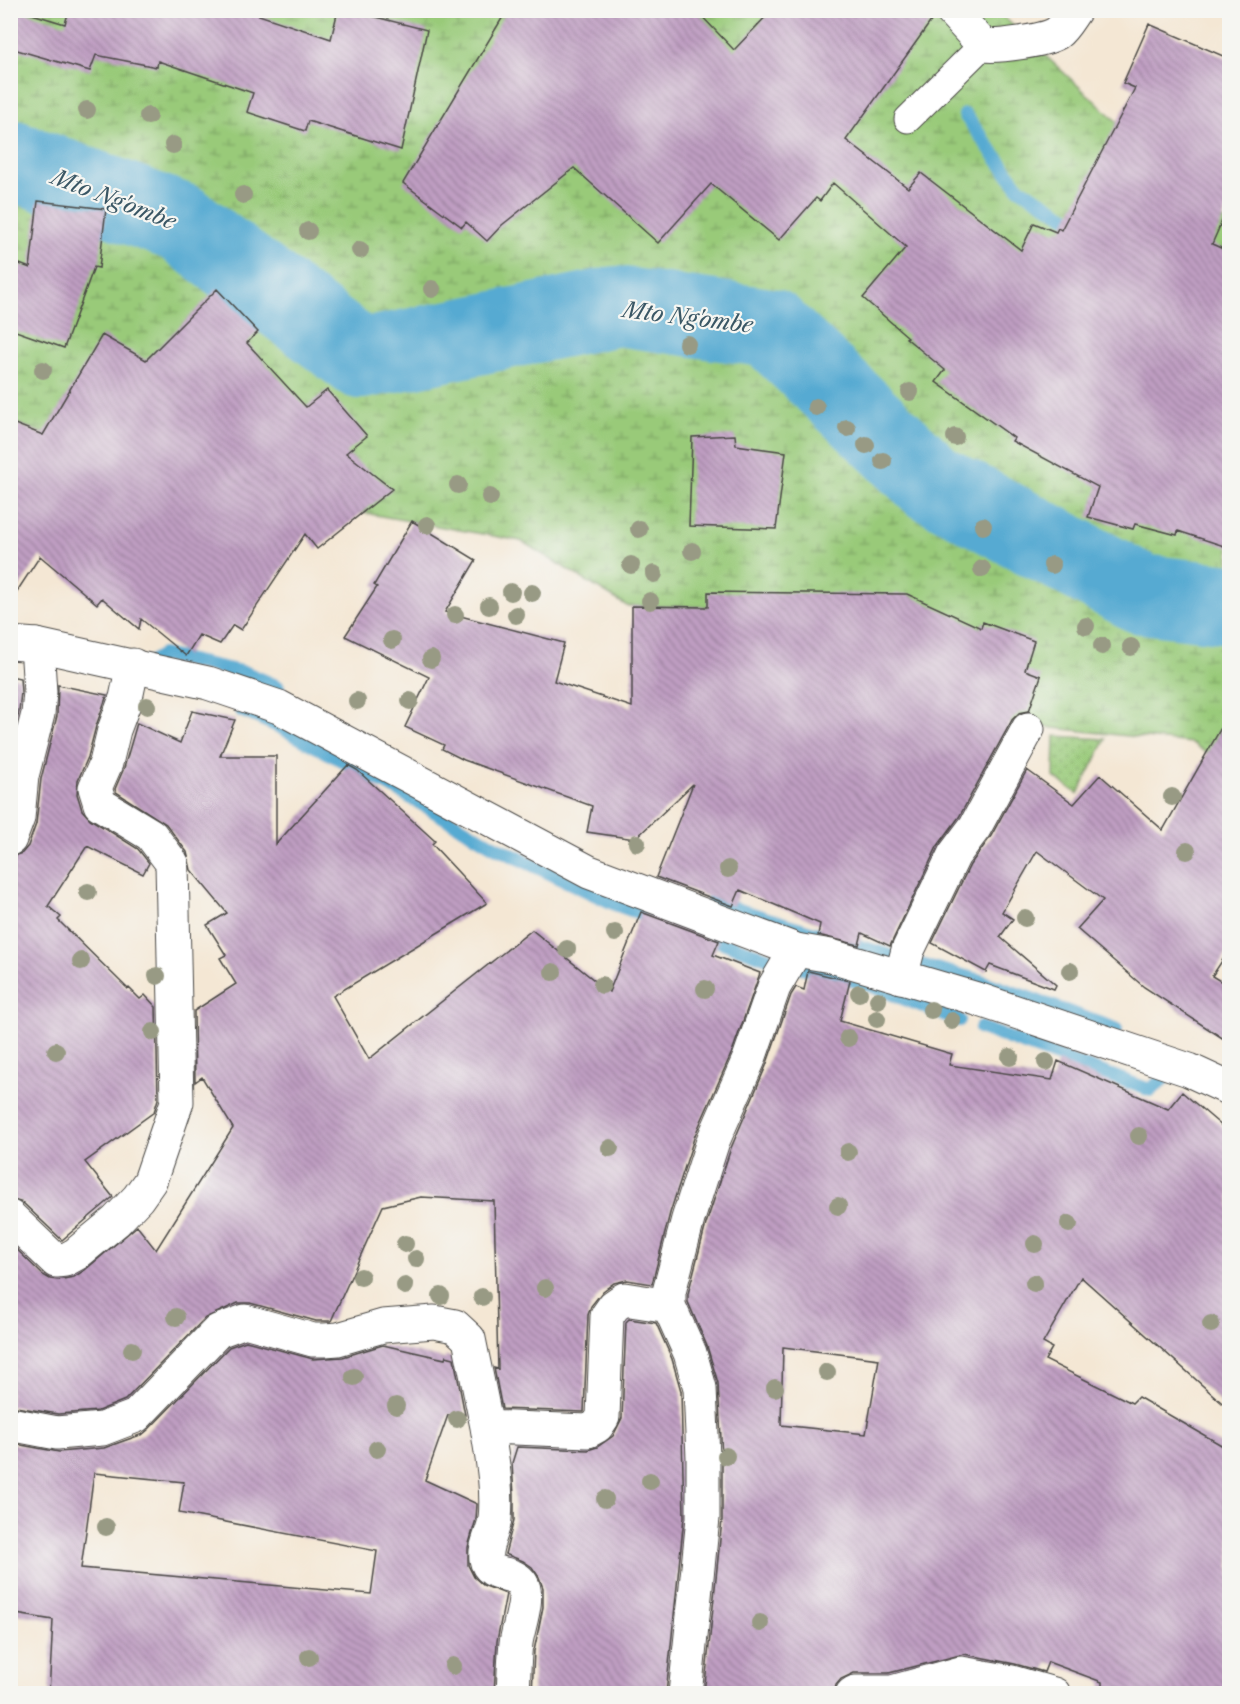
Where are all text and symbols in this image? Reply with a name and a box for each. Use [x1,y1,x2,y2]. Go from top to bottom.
water label: Mto Ng'ombe [45,162,181,236]
water label: Mto Ng'ombe [618,296,756,339]

